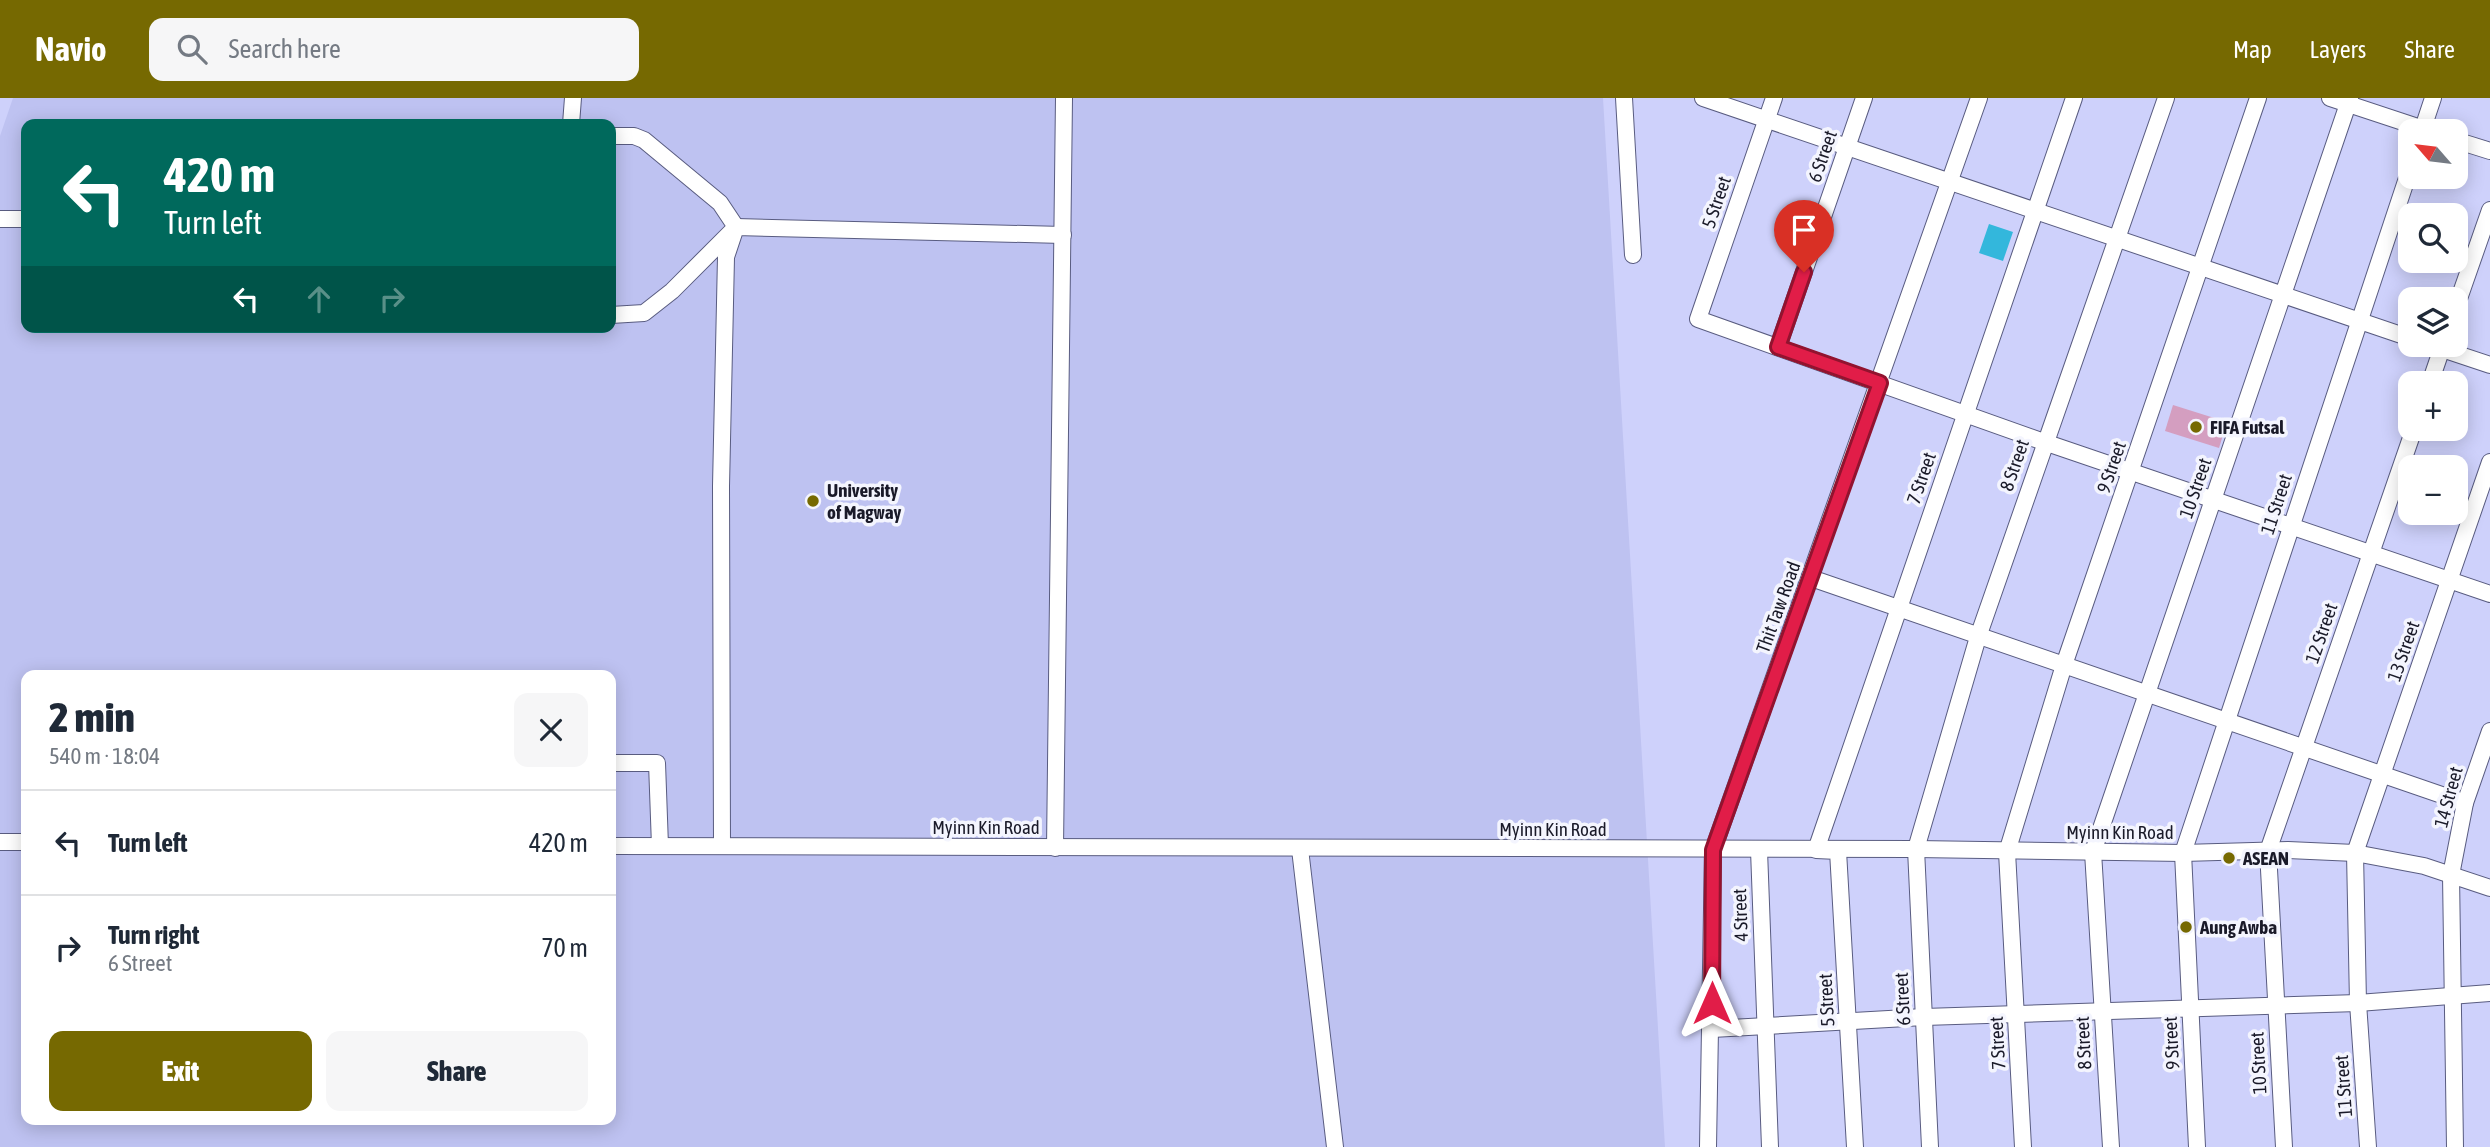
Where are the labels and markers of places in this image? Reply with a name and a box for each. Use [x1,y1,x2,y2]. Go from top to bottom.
pin [1774,200,1834,272]
place label: FIFA Futsal [2210,416,2285,438]
marker: FIFA Futsal [2188,419,2204,435]
place label: University of Magway [827,479,902,523]
marker: University of Magway [805,493,821,509]
place label: ASEAN [2242,847,2289,869]
marker: ASEAN [2221,850,2237,866]
place label: Aung Awba [2199,916,2277,938]
marker: Aung Awba [2178,919,2194,935]

